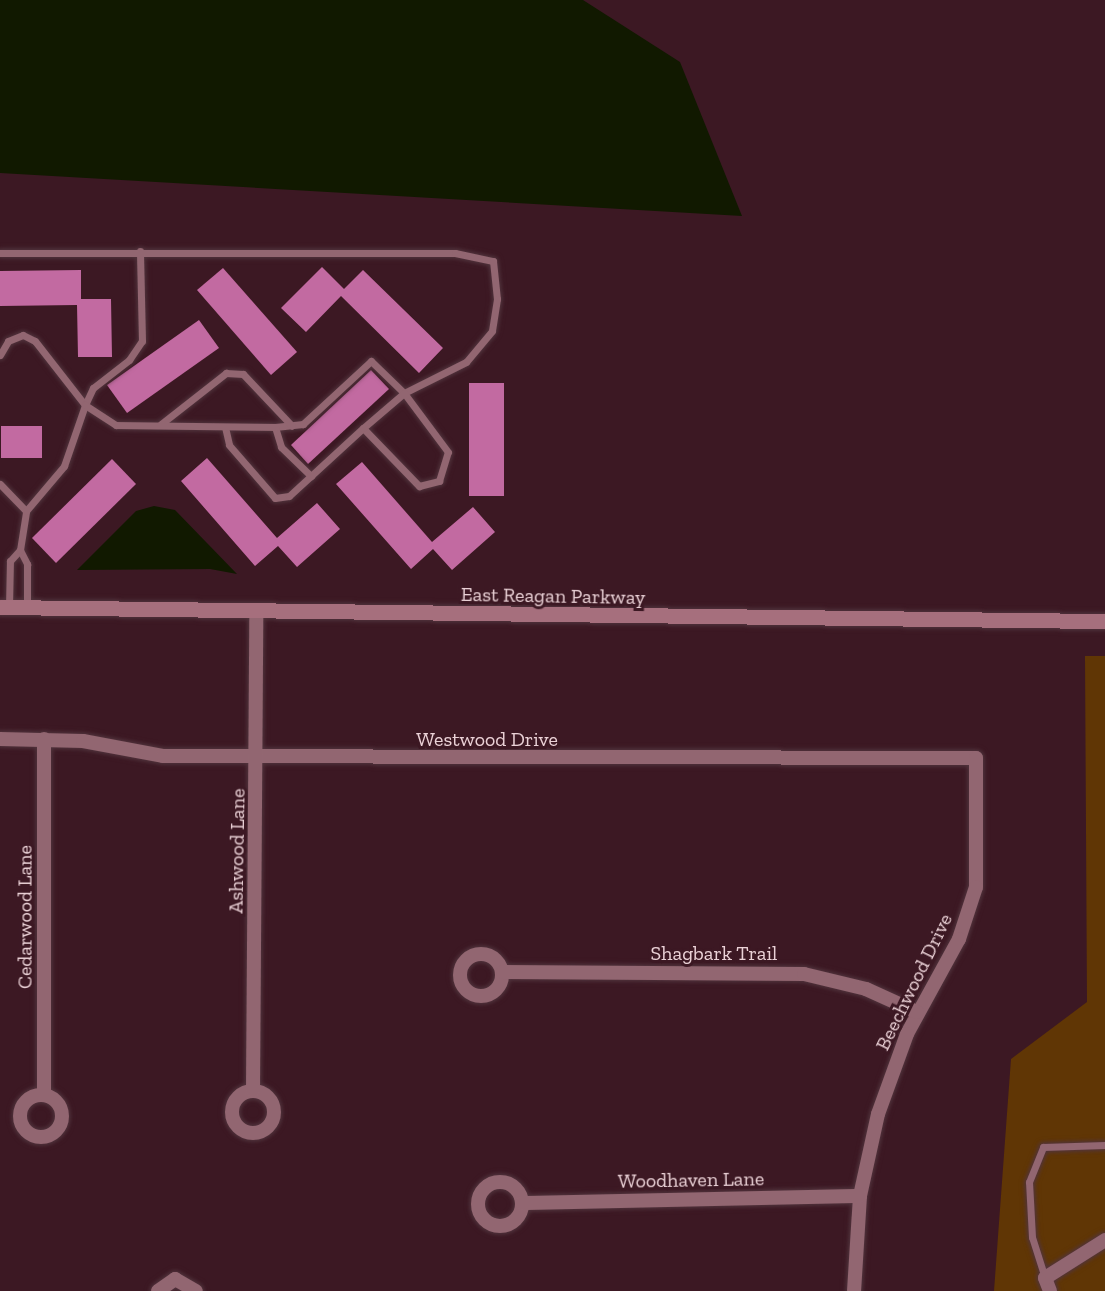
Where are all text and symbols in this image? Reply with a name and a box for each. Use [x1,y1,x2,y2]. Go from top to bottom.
street label: East Reagan Parkway [461,582,645,610]
street label: Westwood Drive [416,727,558,751]
street label: Ashwood Lane [224,788,250,914]
street label: Cedarwood Lane [13,845,37,989]
street label: Beechwood Drive [871,910,957,1054]
street label: Shagbark Trail [650,941,778,965]
street label: Woodhaven Lane [618,1167,764,1193]

